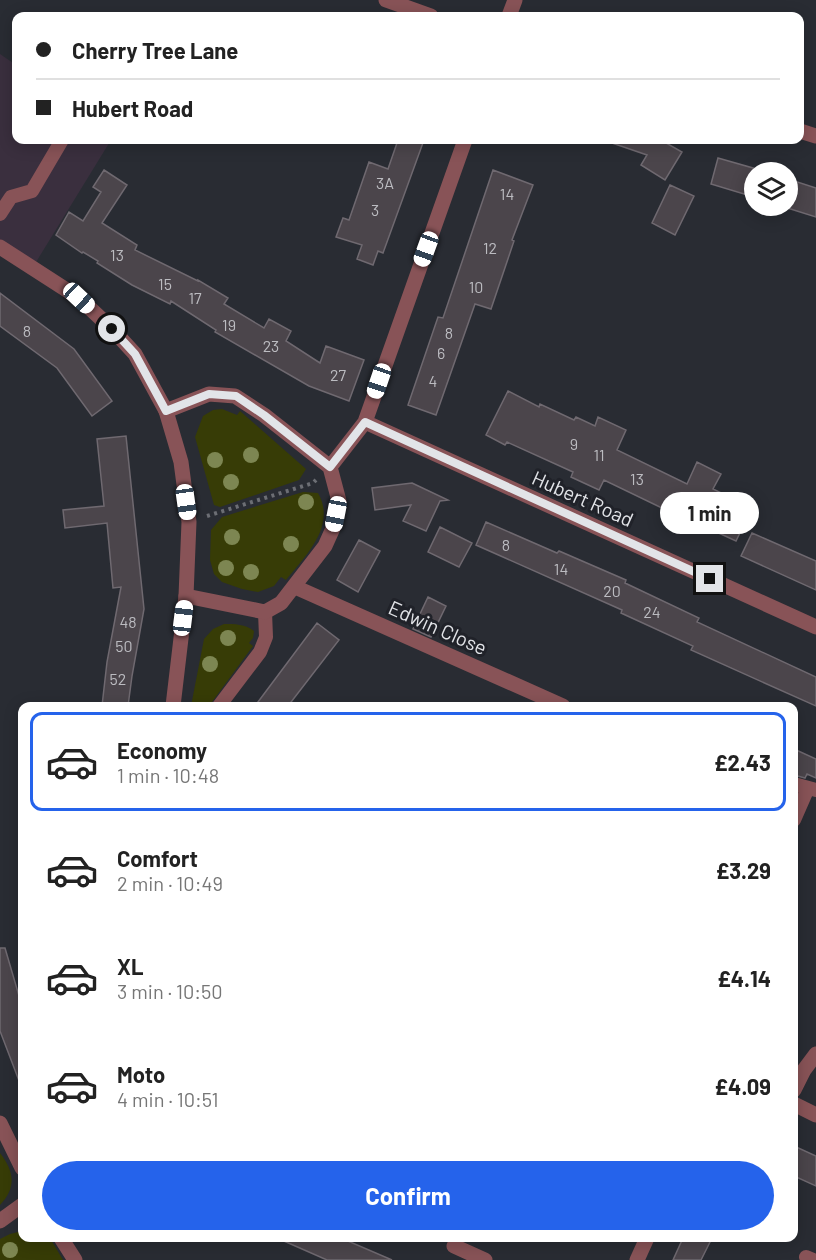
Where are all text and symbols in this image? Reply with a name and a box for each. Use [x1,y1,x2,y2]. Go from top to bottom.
text: Cherry Tree Lane [72,37,238,63]
text: Hubert Road [72,95,193,121]
map controls [744,162,798,216]
button: layers [744,162,798,216]
house number: 3A [376,173,394,192]
house number: 14 [500,184,514,203]
house number: 3 [371,200,379,219]
car [411,229,441,269]
house number: 12 [483,238,497,257]
house number: 13 [110,245,124,264]
house number: 15 [158,274,172,293]
house number: 10 [469,277,483,296]
car [60,279,98,317]
house number: 17 [188,288,202,307]
route start [98,315,125,342]
house number: 19 [222,315,236,334]
house number: 8 [23,321,31,340]
house number: 8 [445,323,453,342]
house number: 23 [263,336,279,355]
house number: 6 [437,343,445,362]
car [365,361,393,401]
house number: 27 [330,365,346,384]
house number: 4 [429,371,437,390]
house number: 9 [570,434,578,453]
house number: 11 [593,445,605,464]
street label: Hubert Road [529,465,637,531]
house number: 13 [630,469,644,488]
car [175,483,197,521]
callout: 1 min [660,492,760,534]
car [324,495,348,533]
text: 1 min [688,501,731,525]
house number: 8 [502,535,510,554]
house number: 14 [554,559,568,578]
route end [696,565,723,592]
house number: 20 [603,581,621,600]
street label: Edwin Close [385,595,491,659]
car [172,599,194,637]
house number: 24 [643,602,661,621]
house number: 48 [119,612,137,631]
house number: 50 [115,636,133,655]
house number: 52 [110,669,126,688]
icon: car [45,735,99,789]
text: Economy [117,737,207,763]
text: £2.43 [714,749,771,775]
text: 1 min · 10:48 [117,763,219,787]
icon: car [45,843,99,897]
text: Comfort [117,845,198,871]
text: £3.29 [716,857,771,883]
text: 2 min · 10:49 [117,871,223,895]
icon: car [45,951,99,1005]
text: XL [117,953,143,979]
text: £4.14 [717,965,771,991]
text: 3 min · 10:50 [117,979,223,1003]
icon: car [45,1059,99,1113]
text: Moto [117,1061,165,1087]
text: £4.09 [715,1073,771,1099]
text: 4 min · 10:51 [117,1087,218,1111]
button: Confirm [42,1161,774,1230]

